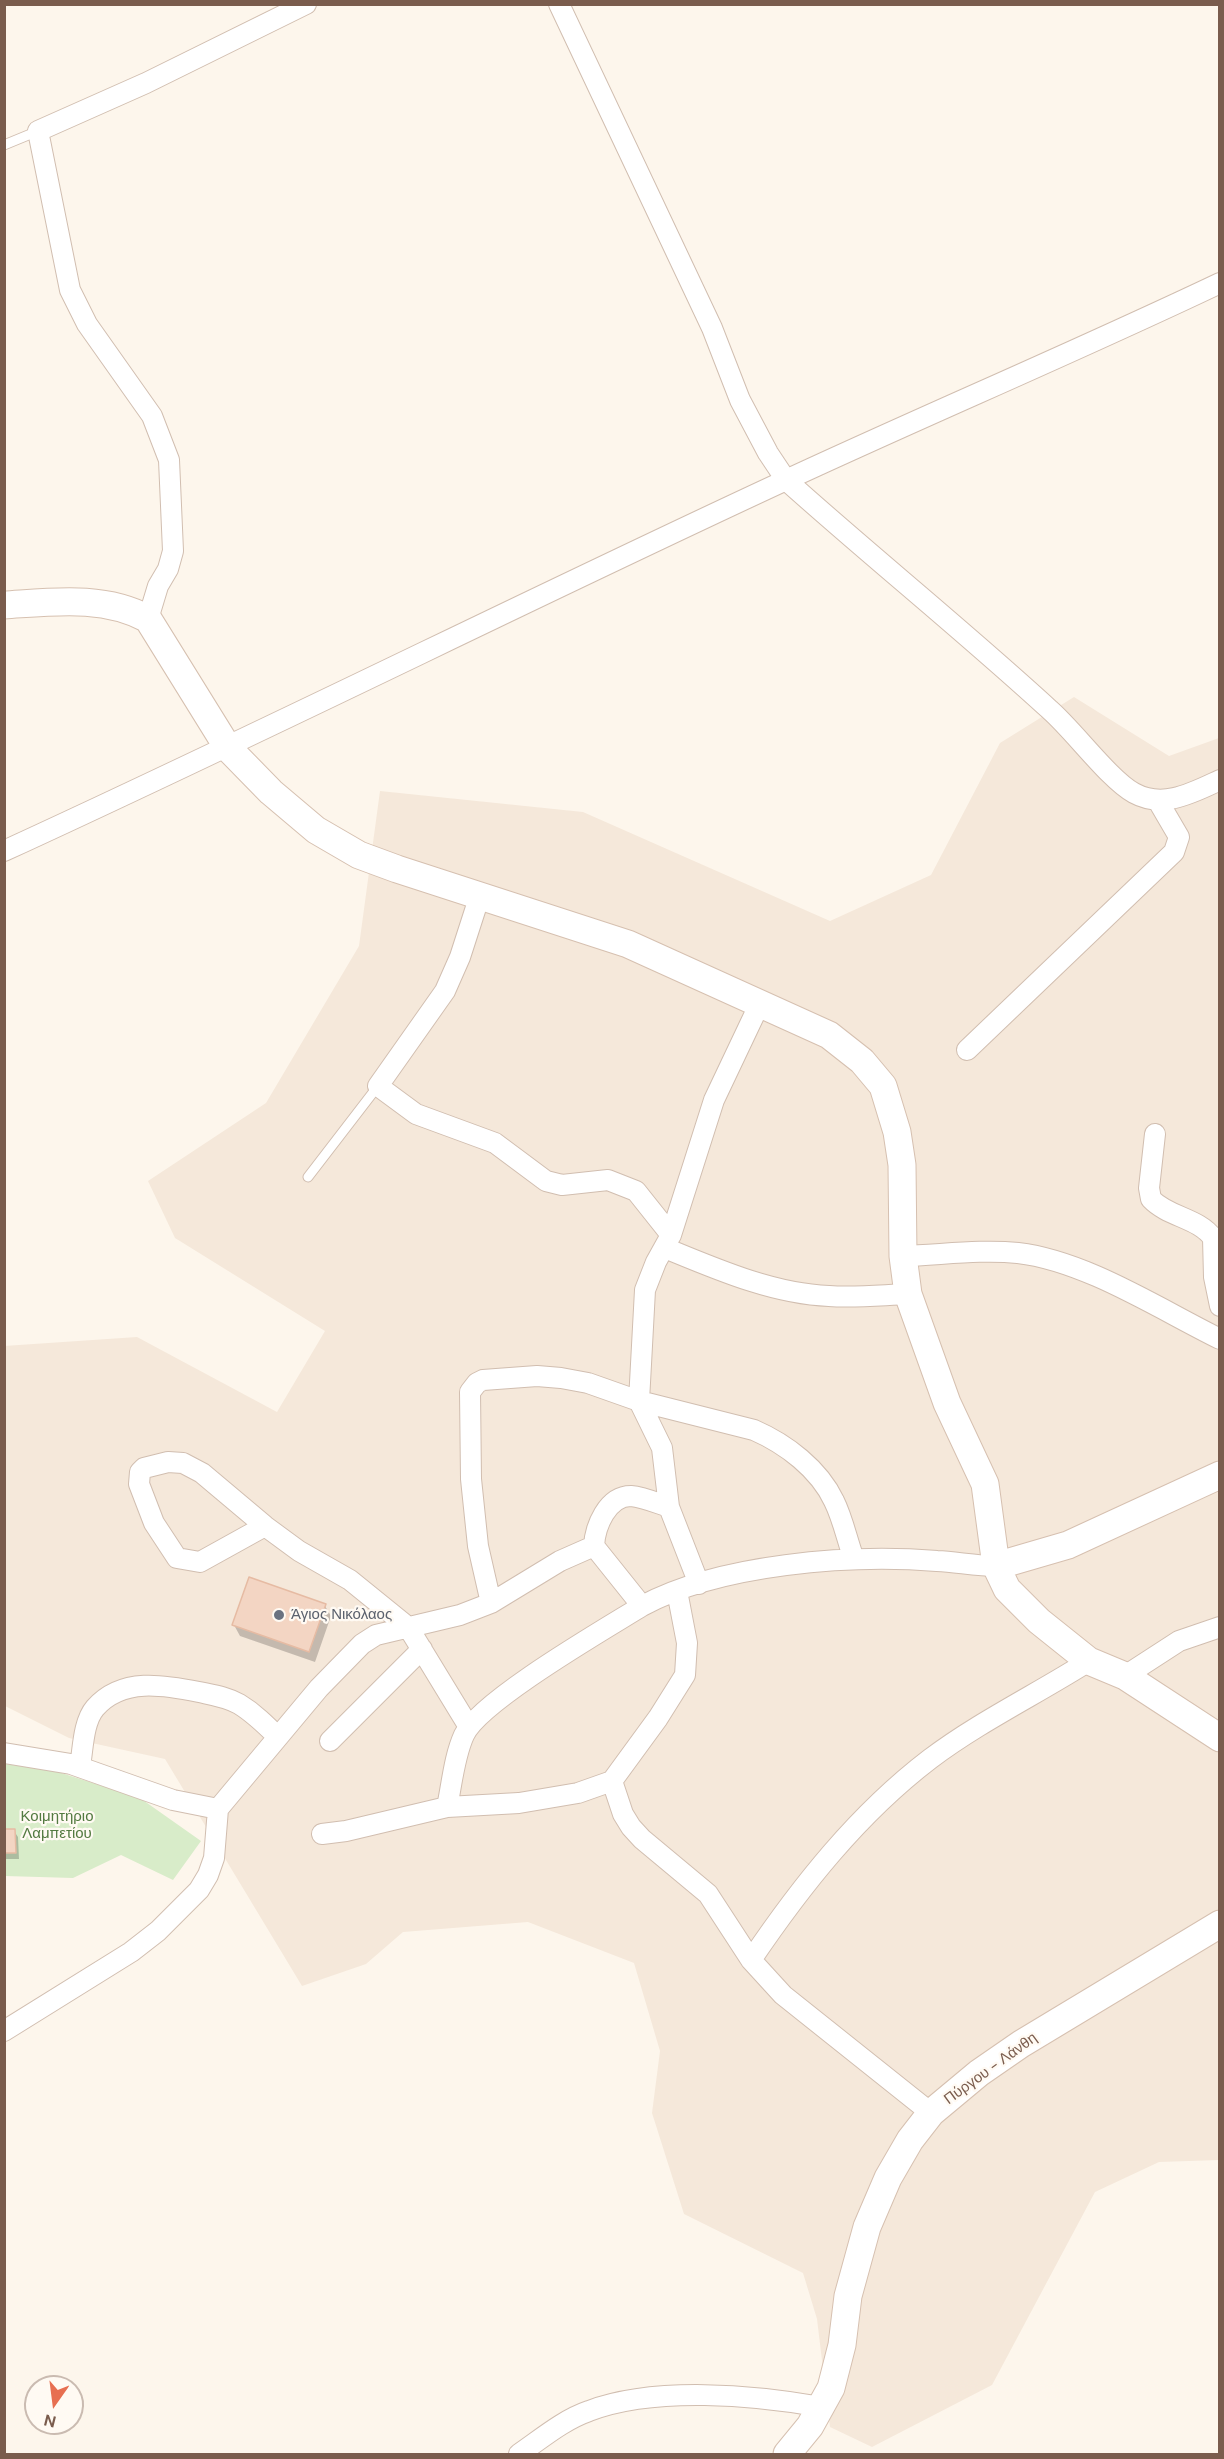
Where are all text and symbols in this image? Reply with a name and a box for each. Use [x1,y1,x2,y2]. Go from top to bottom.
place label: Άγιος Νικόλαος [291,1606,392,1624]
marker: Άγιος Νικόλαος [272,1608,286,1622]
park label: Κοιμητήριο Λαμπετίου [21,1808,93,1843]
street label: Πύργου - Λάνθη [941,2029,1041,2109]
north arrow [24,2375,84,2435]
text: N [42,2409,58,2433]

